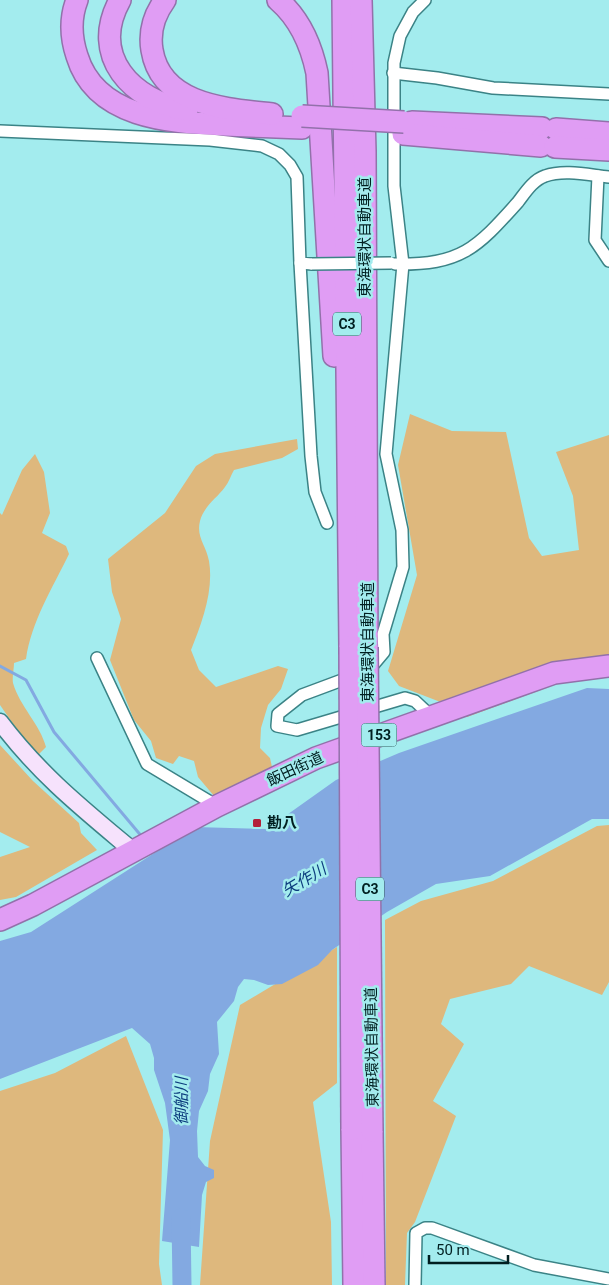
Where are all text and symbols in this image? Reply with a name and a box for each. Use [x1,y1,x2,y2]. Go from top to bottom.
street label: 東海環状自動車道 [356,177,374,297]
road number: C3 [333,312,361,336]
street label: 東海環状自動車道 [359,582,377,702]
road number: 153 [362,724,396,746]
street label: 飯田街道 [264,748,326,790]
place label: 勘八 [267,814,297,832]
marker: 勘八 [251,817,263,829]
water label: 矢作川 [279,858,331,901]
road number: C3 [356,878,384,901]
street label: 東海環状自動車道 [362,987,382,1107]
water label: 御船川 [172,1075,191,1125]
scale bar [429,1232,508,1264]
text: 50 m [436,1241,470,1259]

